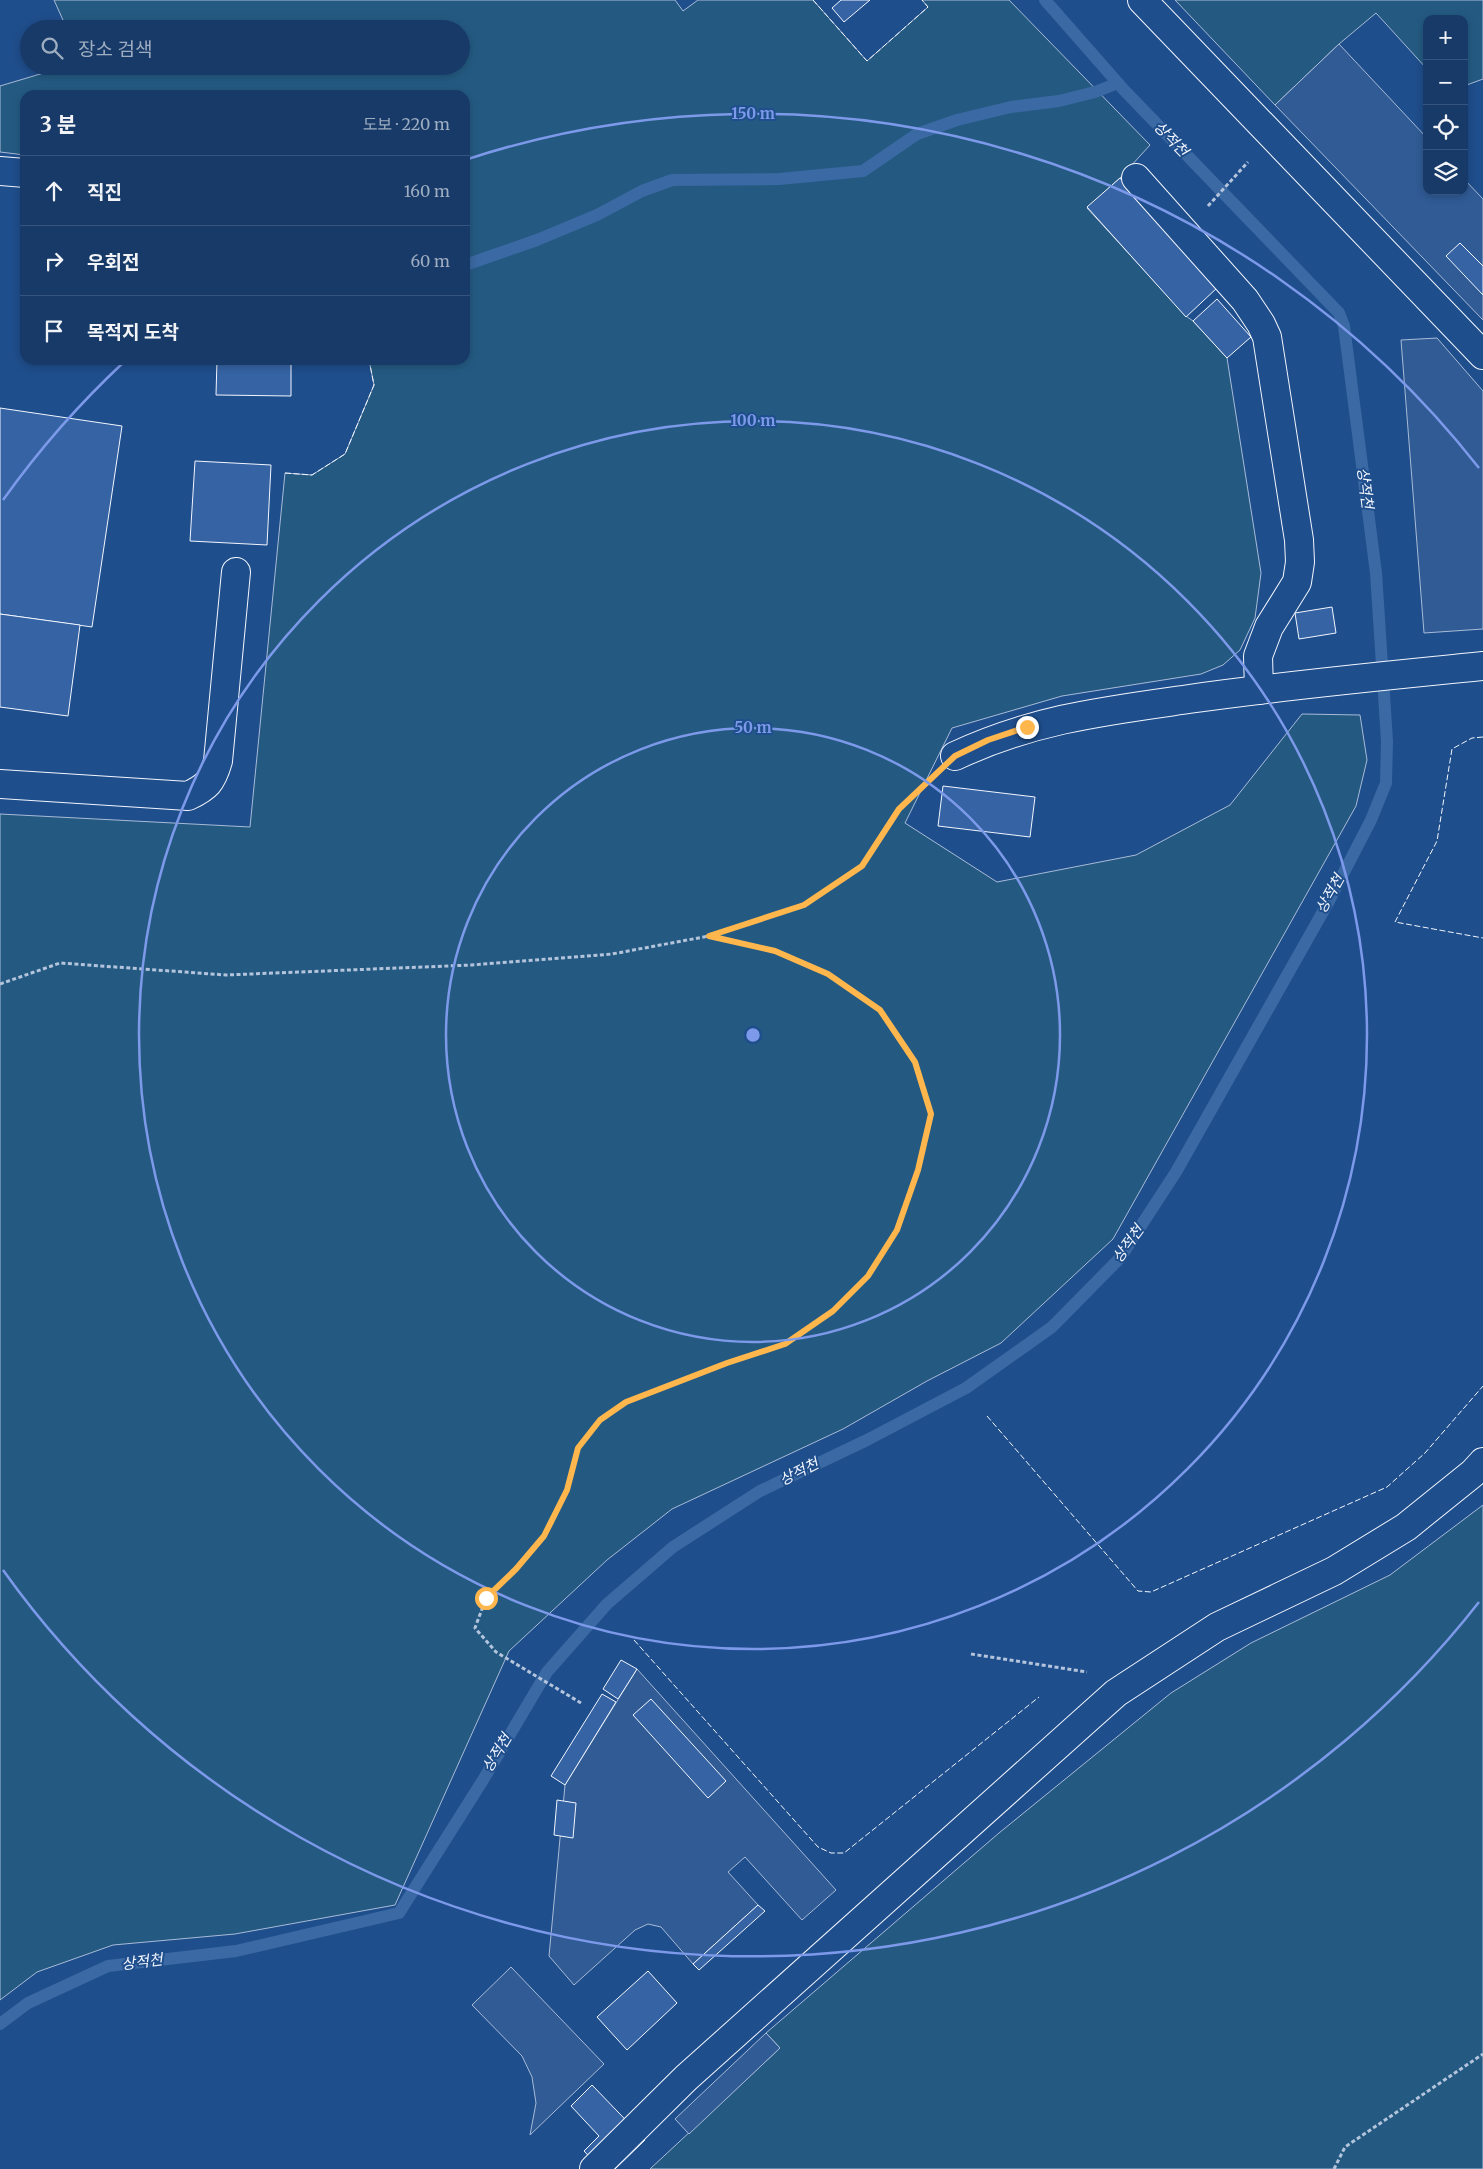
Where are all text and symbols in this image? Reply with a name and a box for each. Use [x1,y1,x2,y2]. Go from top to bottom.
map controls [1423,15,1468,195]
button: + [1423,15,1468,60]
search box [20,20,470,75]
icon: search [38,34,66,62]
text: 장소 검색 [78,37,152,61]
button: − [1423,60,1468,105]
text: 150 m [731,104,775,123]
button: locate [1423,105,1468,150]
text: 3 분 [40,111,76,138]
text: 도보 · 220 m [363,114,450,134]
water label: 상적천 [1150,117,1194,162]
button: layers [1423,150,1468,195]
icon: ahead [40,177,68,205]
text: 직진 [87,180,122,204]
text: 160 m [404,181,450,201]
icon: right [40,247,68,275]
text: 우회전 [87,250,139,274]
text: 60 m [410,251,450,271]
icon: arrive [40,317,68,345]
text: 목적지 도착 [87,320,179,344]
text: 100 m [731,411,775,430]
water label: 상적천 [1354,466,1378,512]
route end [1016,716,1039,739]
text: 50 m [734,718,772,737]
water label: 상적천 [1311,869,1349,916]
centre of rings [744,1026,762,1044]
water label: 상적천 [1108,1220,1149,1266]
water label: 상적천 [776,1453,823,1489]
route start [475,1587,498,1610]
water label: 상적천 [478,1728,517,1775]
water label: 상적천 [120,1949,166,1973]

